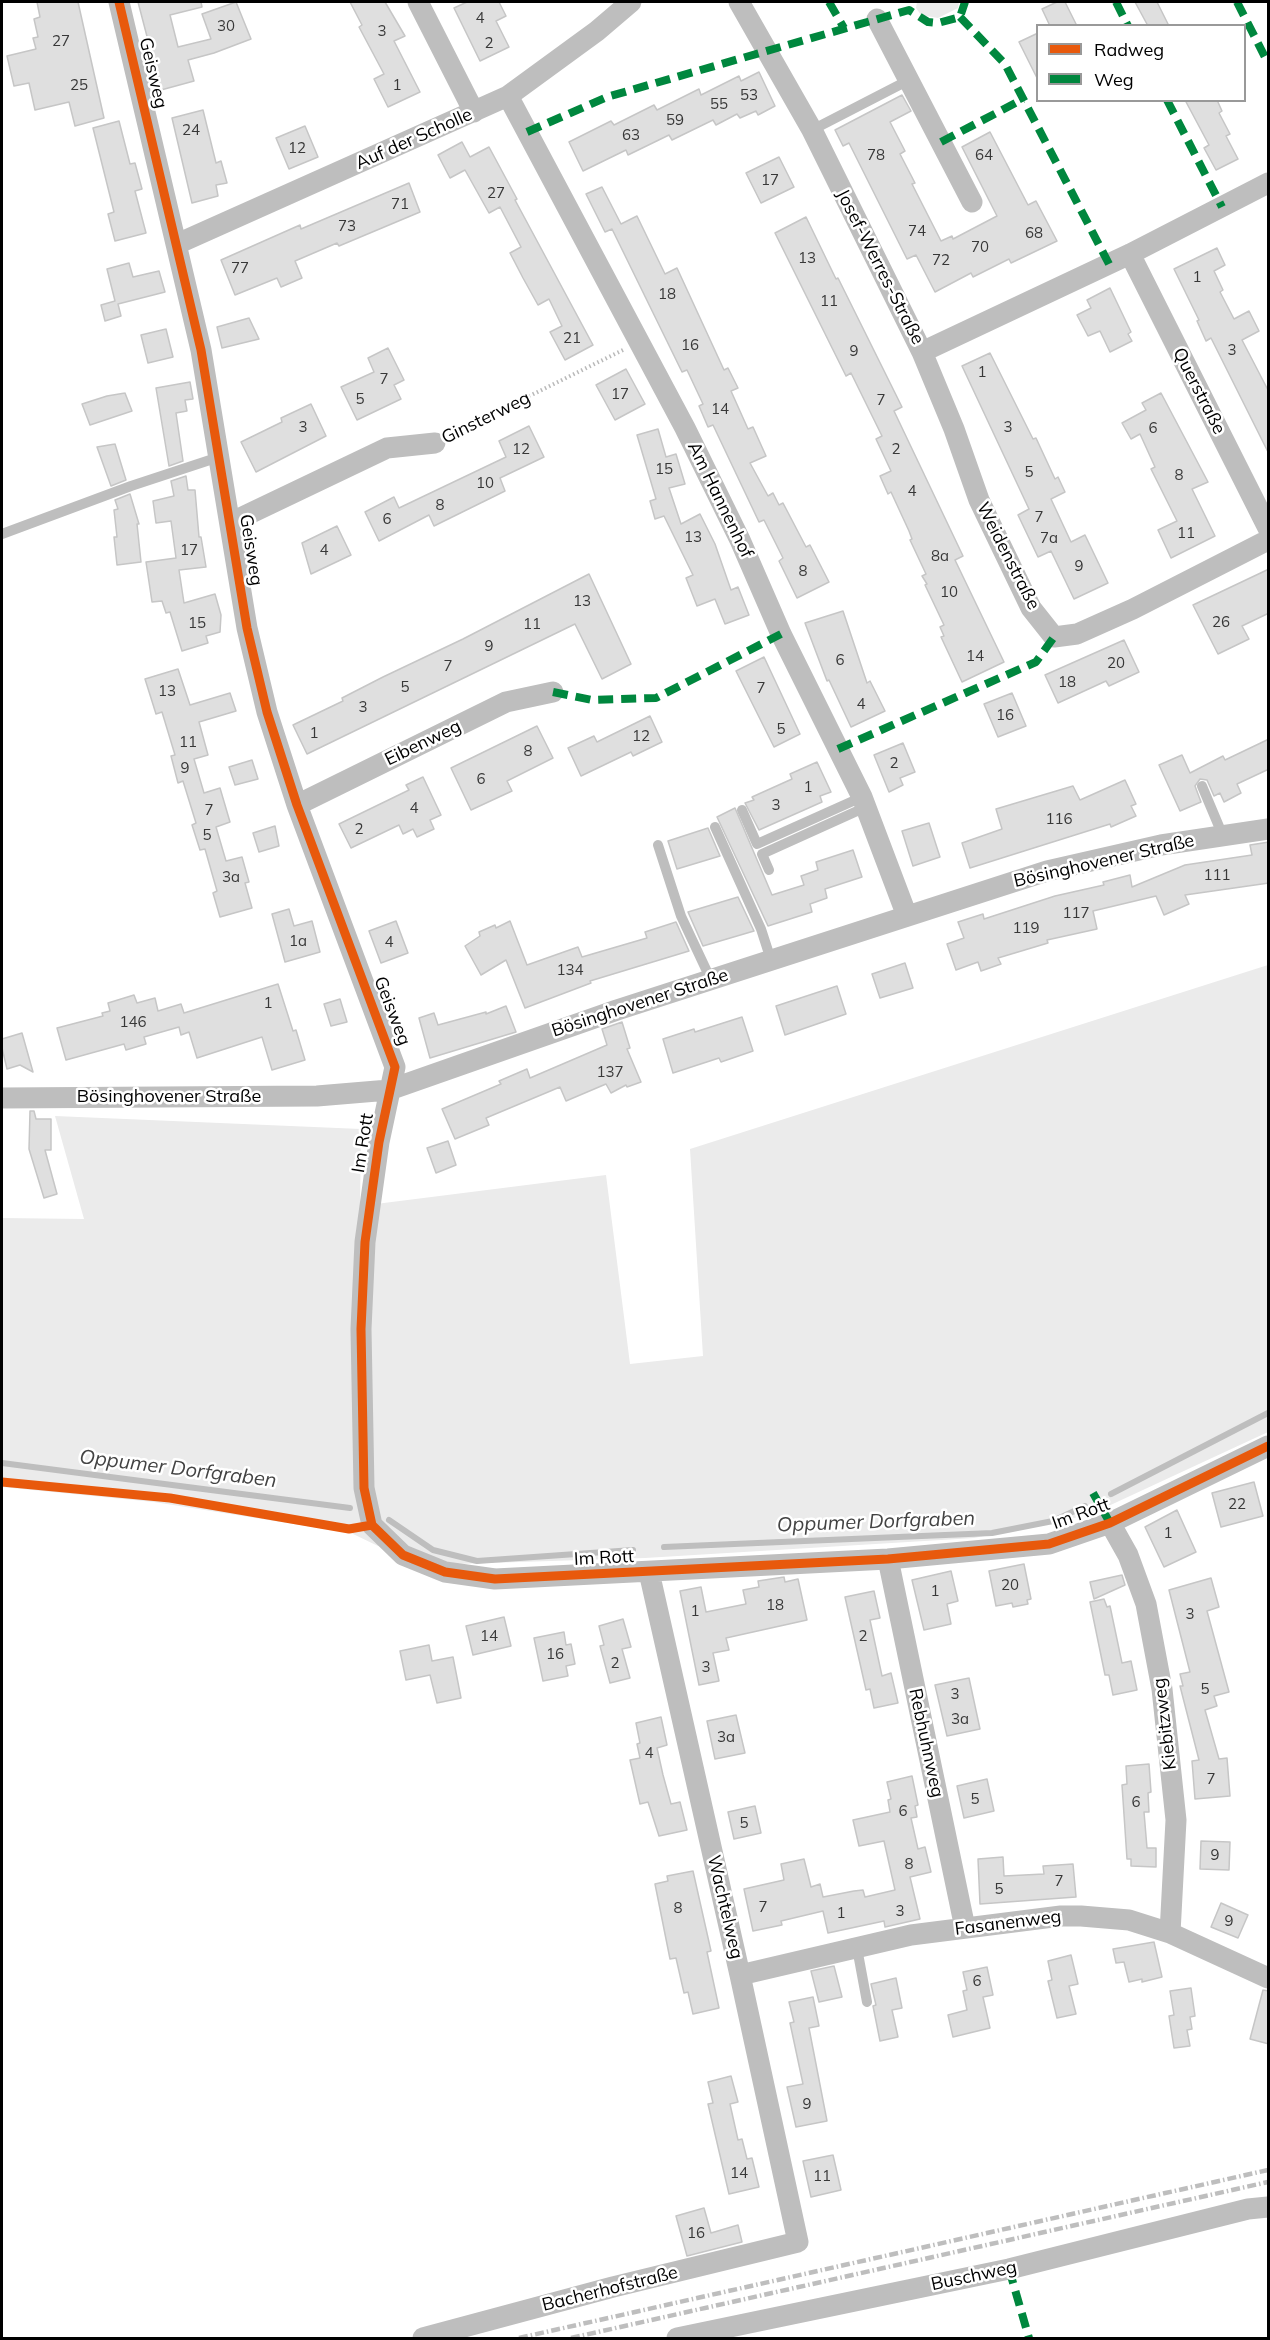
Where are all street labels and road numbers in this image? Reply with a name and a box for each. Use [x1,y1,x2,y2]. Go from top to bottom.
street label: Geisweg [134,35,172,111]
street label: Auf der Scholle [352,104,476,174]
street label: Josef-Werres-Straße [831,186,929,348]
street label: Querstraße [1168,344,1230,438]
street label: Ginsterweg [438,387,534,449]
street label: Am Hannenhof [683,438,757,562]
street label: Weidenstraße [972,499,1044,613]
street label: Geisweg [235,513,267,587]
street label: Eibenweg [381,715,465,771]
street label: Bösinghovener Straße [1012,830,1196,892]
street label: Bösinghovener Straße [549,964,731,1042]
street label: Geisweg [369,973,415,1049]
street label: Bösinghovener Straße [77,1086,261,1108]
street label: Im Rott [348,1112,378,1174]
street label: Im Rott [1049,1494,1113,1534]
street label: Im Rott [573,1546,635,1570]
street label: Kiebitzweg [1149,1677,1181,1771]
street label: Rebhuhnweg [904,1686,948,1800]
street label: Wachtelweg [703,1853,747,1961]
street label: Fasanenweg [953,1906,1063,1940]
street label: Buschweg [929,2256,1019,2296]
street label: Bacherhofstraße [540,2262,680,2316]

